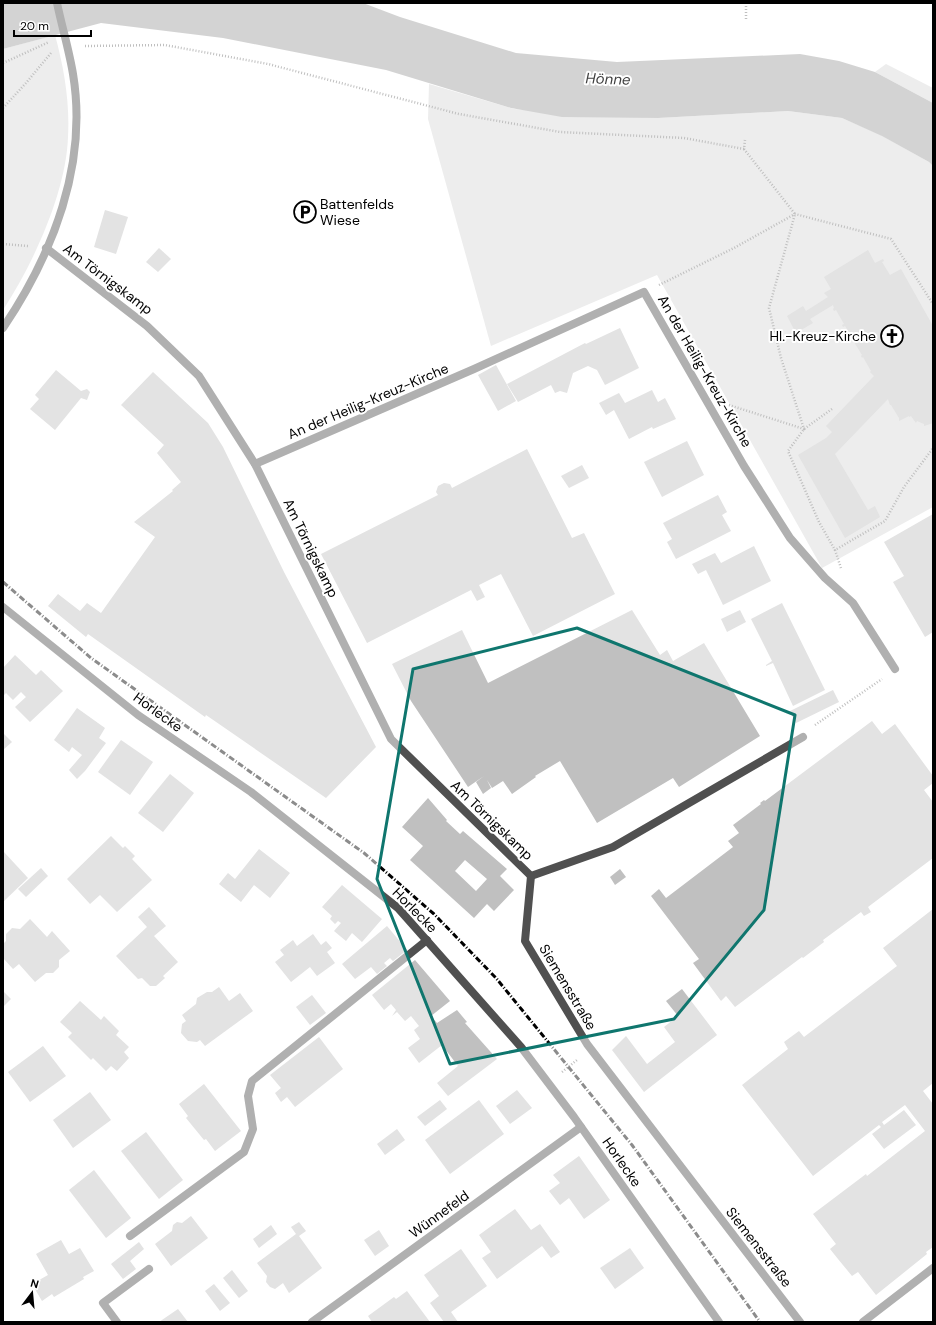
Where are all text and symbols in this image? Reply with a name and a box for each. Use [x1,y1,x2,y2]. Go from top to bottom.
scale bar [14,12,91,38]
text: 20 m [20,18,49,34]
water label: Hönne [585,68,631,90]
place label: Battenfelds Wiese [320,195,394,229]
parking icon: Battenfelds Wiese [292,199,318,225]
street label: Am Törnigskamp [60,239,157,319]
street label: An der Heilig-Kreuz-Kirche [654,292,756,450]
church icon: Hl.-Kreuz-Kirche [879,323,905,349]
place label: Hl.-Kreuz-Kirche [769,327,876,345]
street label: An der Heilig-Kreuz-Kirche [285,359,451,443]
street label: Am Törnigskamp [279,496,343,601]
street label: Horlecke [130,688,186,736]
street label: Am Törnigskamp [447,776,537,864]
street label: Horlecke [389,884,441,936]
street label: Siemensstraße [535,941,601,1033]
street label: Horlecke [598,1134,646,1190]
street label: Wünnefeld [406,1186,472,1242]
street label: Siemensstraße [722,1203,796,1291]
north arrow [12,1273,52,1313]
text: N [29,1276,41,1291]

